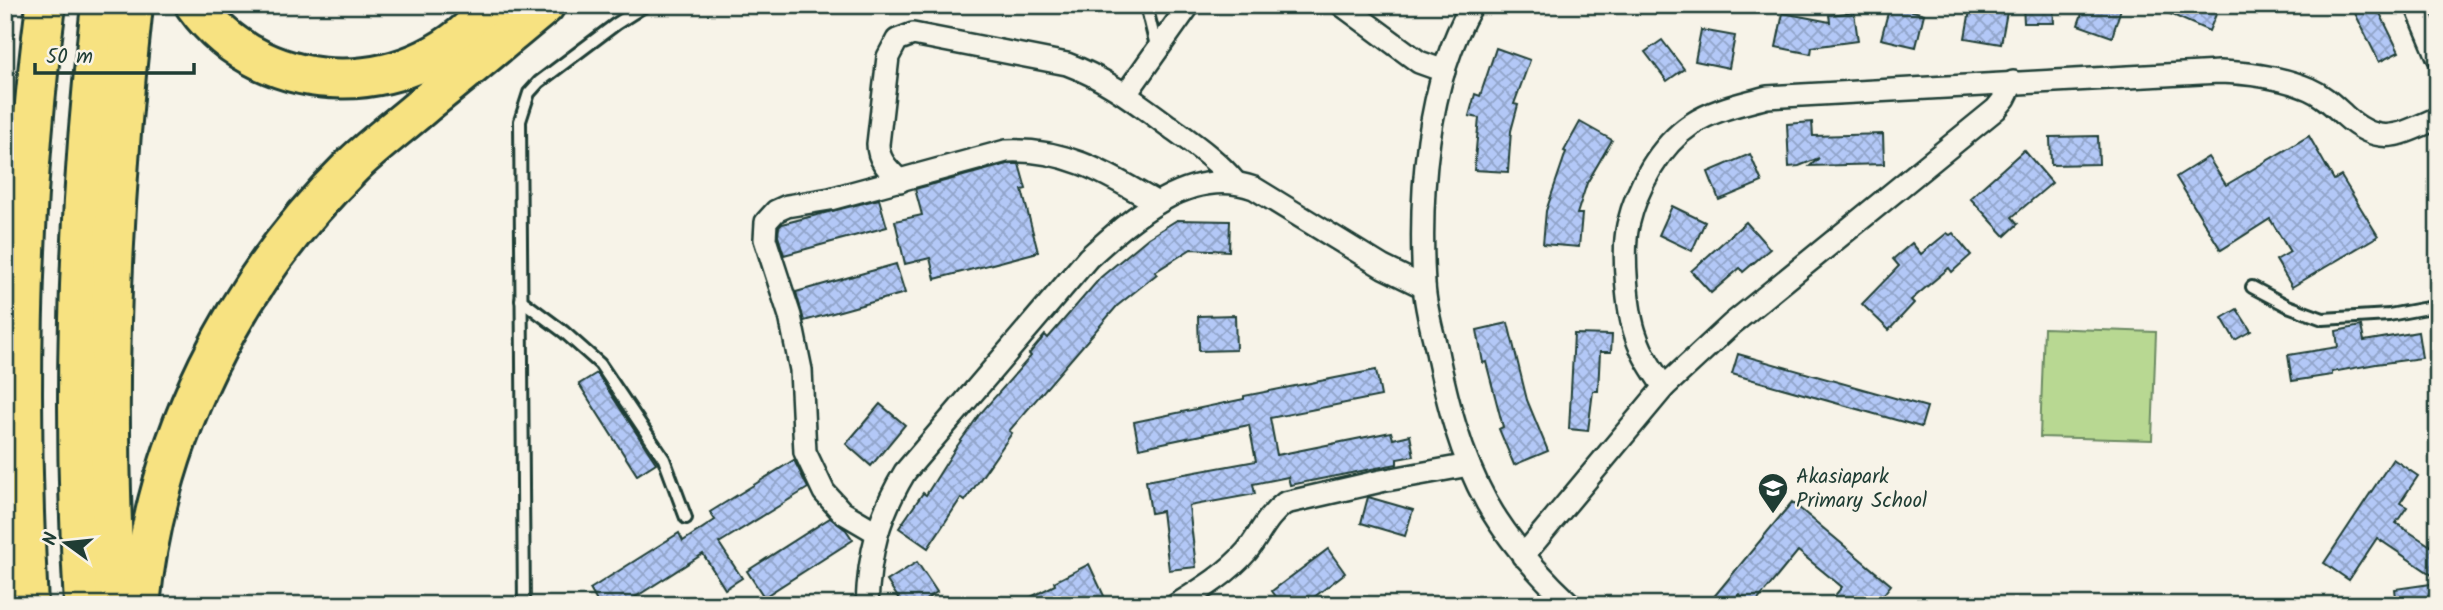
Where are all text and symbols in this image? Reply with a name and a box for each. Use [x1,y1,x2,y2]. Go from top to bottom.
scale bar [35,32,194,76]
text: 50 m [46,41,93,74]
place label: Akasiapark Primary School [1796,461,1927,518]
school or university icon: Akasiapark Primary School [1756,471,1790,515]
north arrow [32,508,102,578]
text: N [35,529,68,549]

